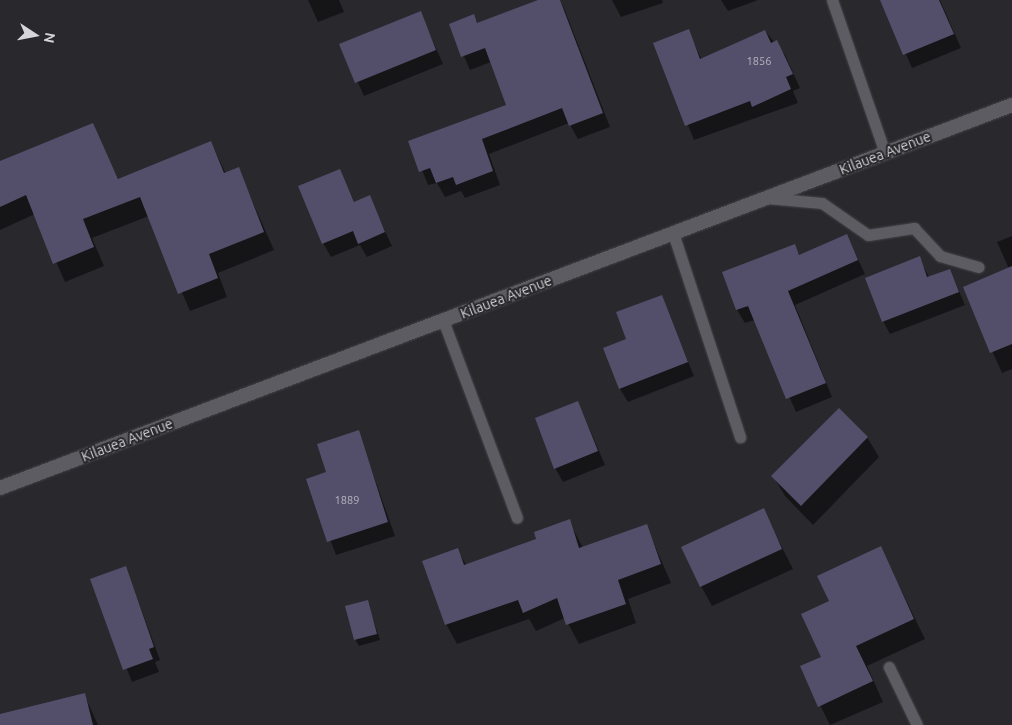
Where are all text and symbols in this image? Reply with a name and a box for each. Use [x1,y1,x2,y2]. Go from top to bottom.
north arrow [10,10,60,60]
text: N [41,31,59,45]
house number: 1856 [747,54,771,68]
street label: Kilauea Avenue [837,128,933,178]
street label: Kilauea Avenue [458,272,554,322]
street label: Kilauea Avenue [79,415,175,465]
house number: 1889 [335,493,359,507]

